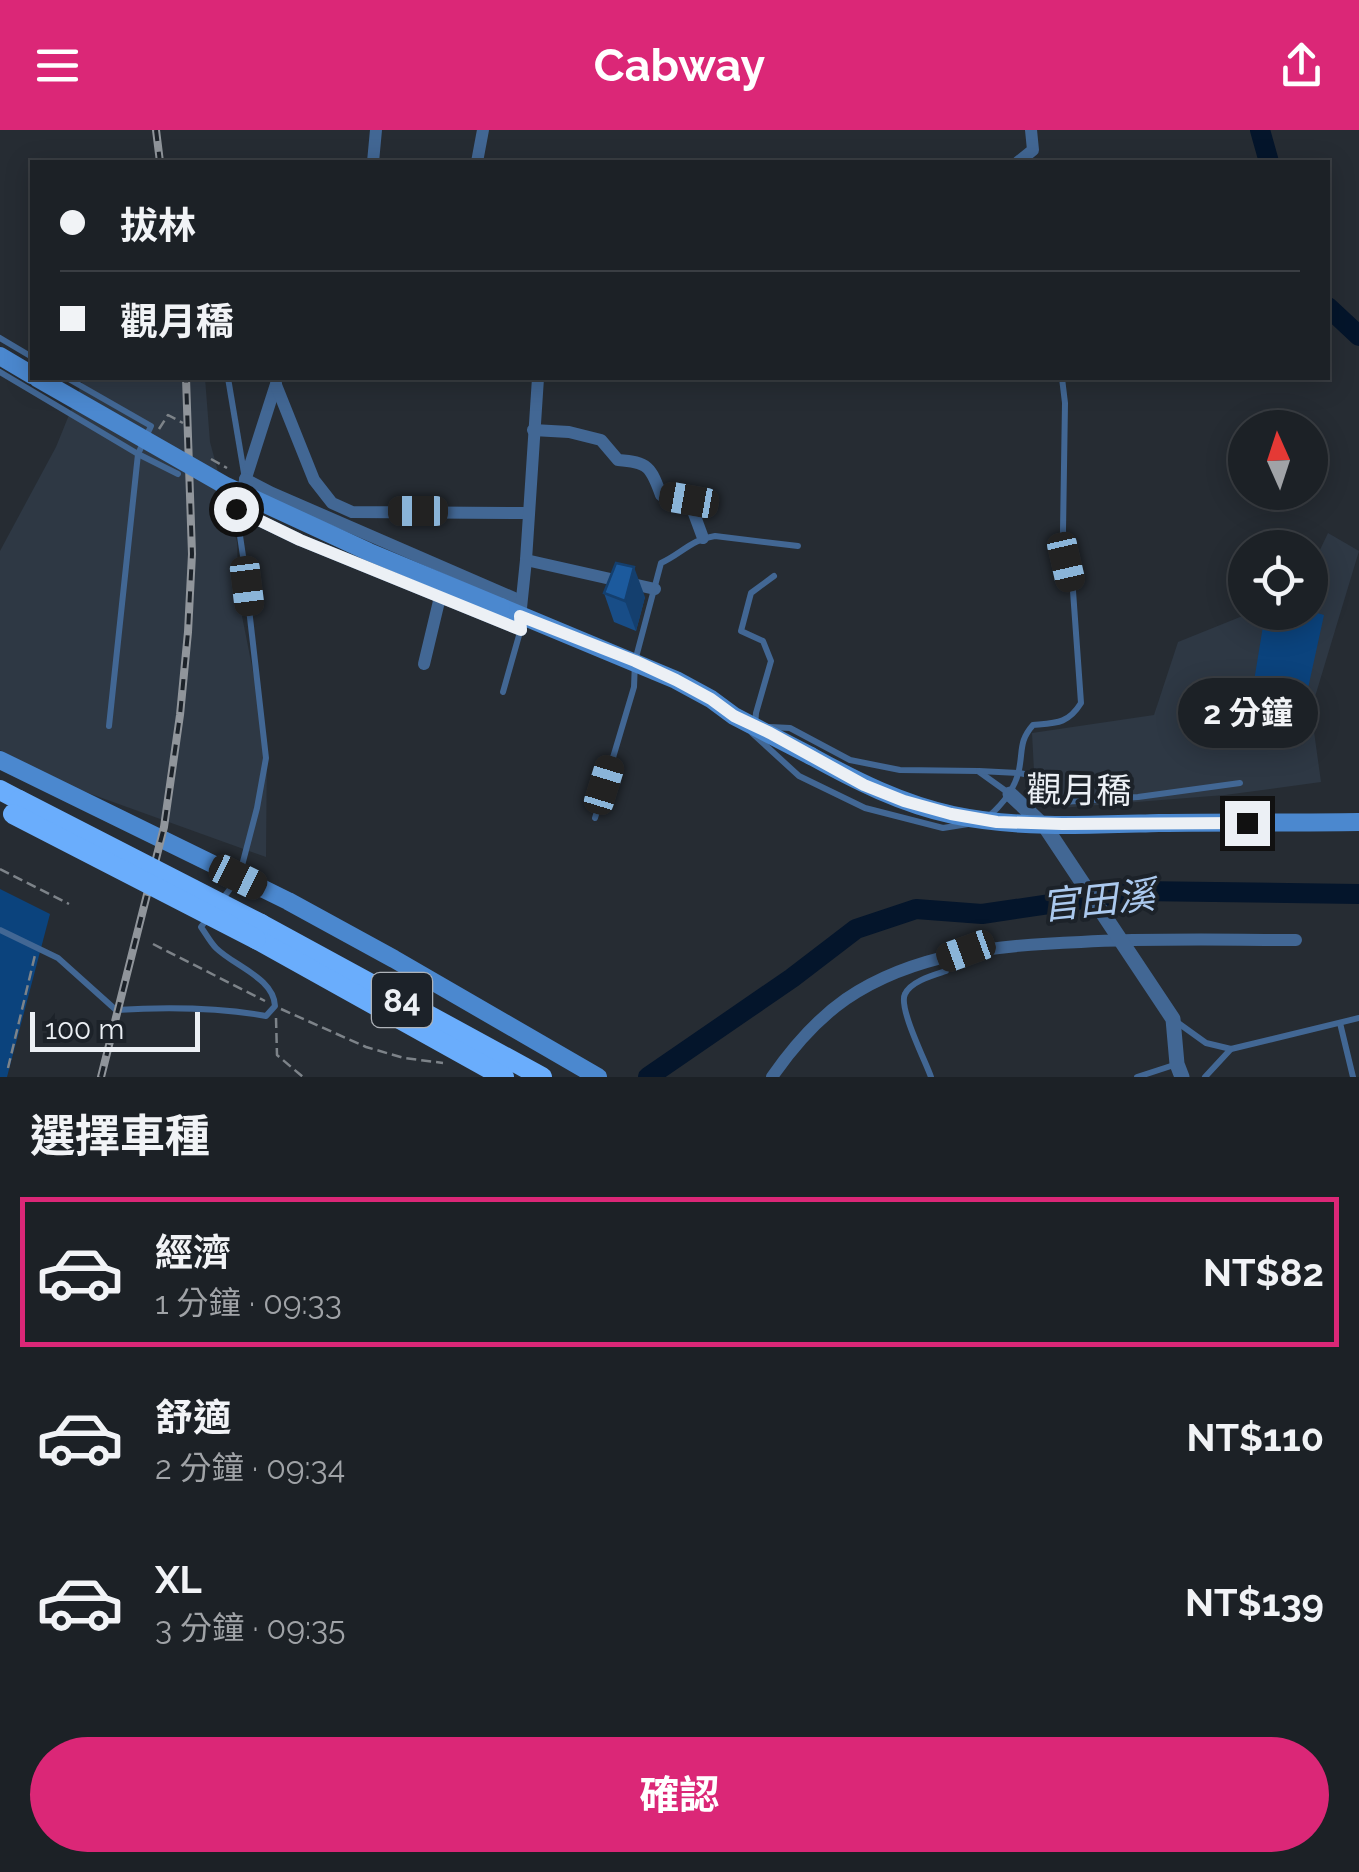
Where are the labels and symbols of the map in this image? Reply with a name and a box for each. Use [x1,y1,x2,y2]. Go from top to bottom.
north arrow [1228,410,1328,510]
car [657,480,721,520]
route start [214,487,259,532]
car [388,496,448,526]
car [1045,529,1087,595]
car [228,554,266,618]
callout: 2 分鐘 [1177,678,1317,748]
car [581,752,627,818]
street label: 觀月穚 [1026,769,1132,811]
route end [1225,801,1270,846]
car [204,850,272,904]
water label: 官田溪 [1039,871,1162,928]
car [933,927,999,975]
road number: 84 [372,973,432,1027]
scale bar [30,1007,200,1051]

